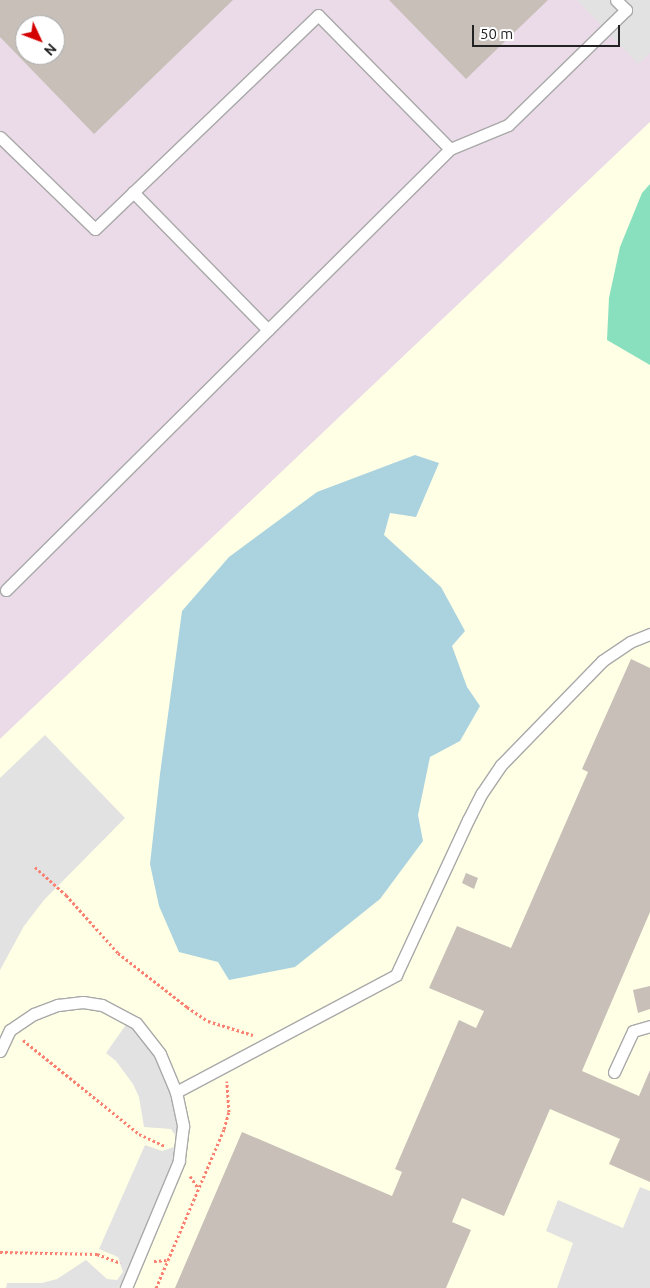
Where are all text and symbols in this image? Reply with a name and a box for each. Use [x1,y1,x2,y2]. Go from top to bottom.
north arrow [15,15,65,65]
scale bar [475,15,622,47]
text: 50 m [480,25,513,42]
text: N [41,40,60,59]

